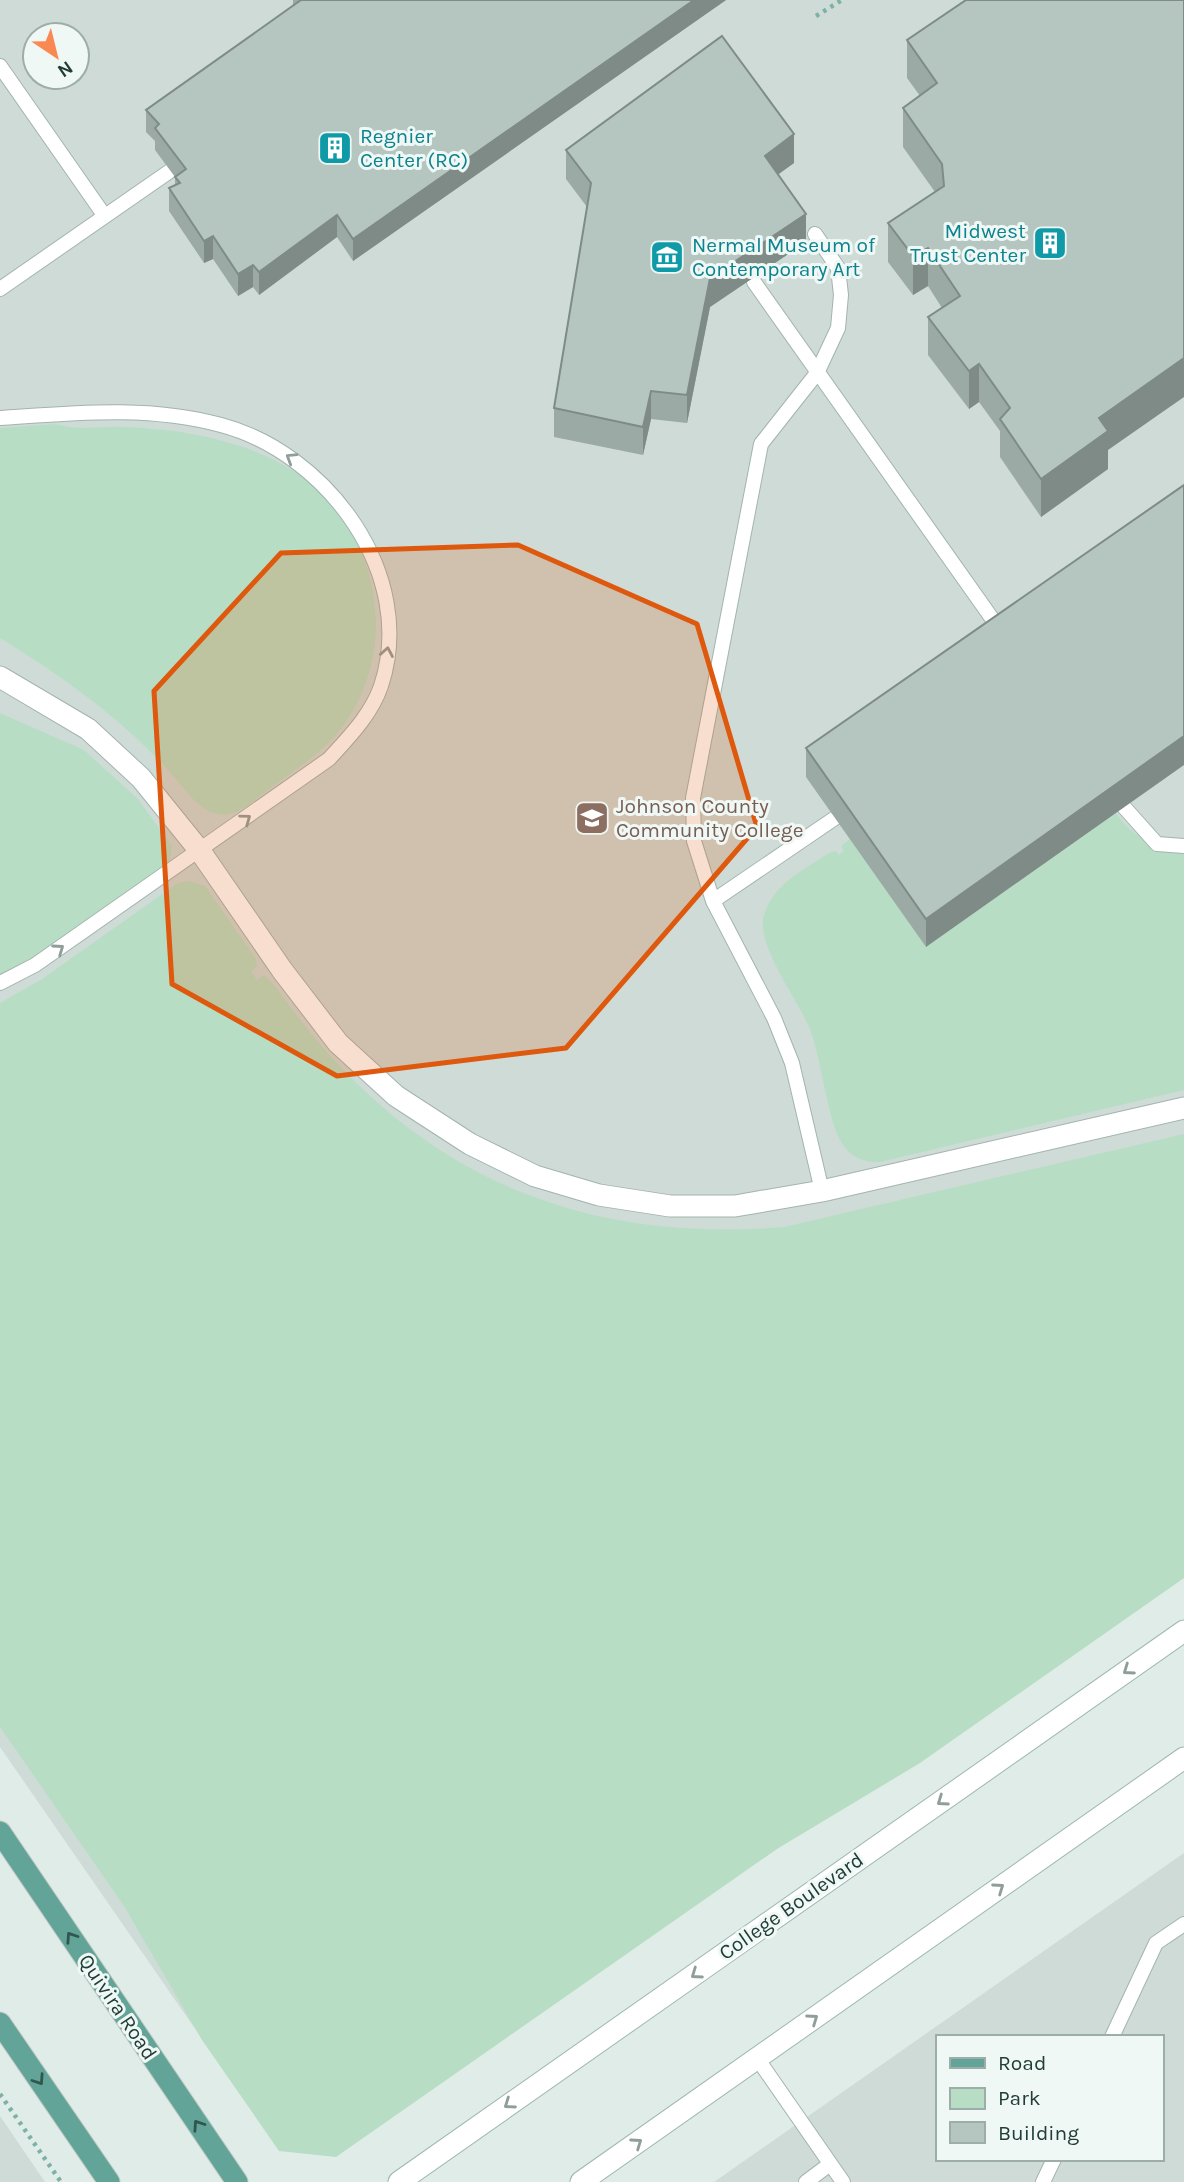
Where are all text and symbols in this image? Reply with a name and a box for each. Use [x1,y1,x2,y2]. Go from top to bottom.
north arrow [21,21,91,91]
text: N [53,56,77,82]
place label: Regnier Center (RC) [360,124,468,172]
building icon: Regnier Center (RC) [316,129,354,167]
place label: Midwest Trust Center [910,219,1026,267]
building icon: Midwest Trust Center [1031,224,1069,262]
place label: Nermal Museum of Contemporary Art [692,233,876,281]
museum icon: Nermal Museum of Contemporary Art [648,238,686,276]
one-way arrow [286,453,299,466]
one-way arrow [379,646,394,658]
place label: Johnson County Community College [616,794,803,842]
school or university icon: Johnson County Community College [573,799,611,837]
one-way arrow [238,815,251,827]
one-way arrow [51,945,64,957]
one-way arrow [1123,1662,1136,1674]
one-way arrow [937,1793,950,1805]
street label: College Boulevard [714,1847,868,1965]
one-way arrow [991,1884,1004,1896]
one-way arrow [67,1932,79,1945]
street label: Quivira Road [74,1950,162,2064]
one-way arrow [691,1966,704,1978]
one-way arrow [805,2015,818,2027]
legend [936,2035,1163,2161]
text: Road [998,2051,1046,2075]
one-way arrow [30,2072,43,2085]
text: Park [998,2086,1041,2110]
one-way arrow [504,2096,517,2108]
one-way arrow [194,2120,207,2133]
text: Building [998,2121,1079,2145]
one-way arrow [629,2139,642,2151]

